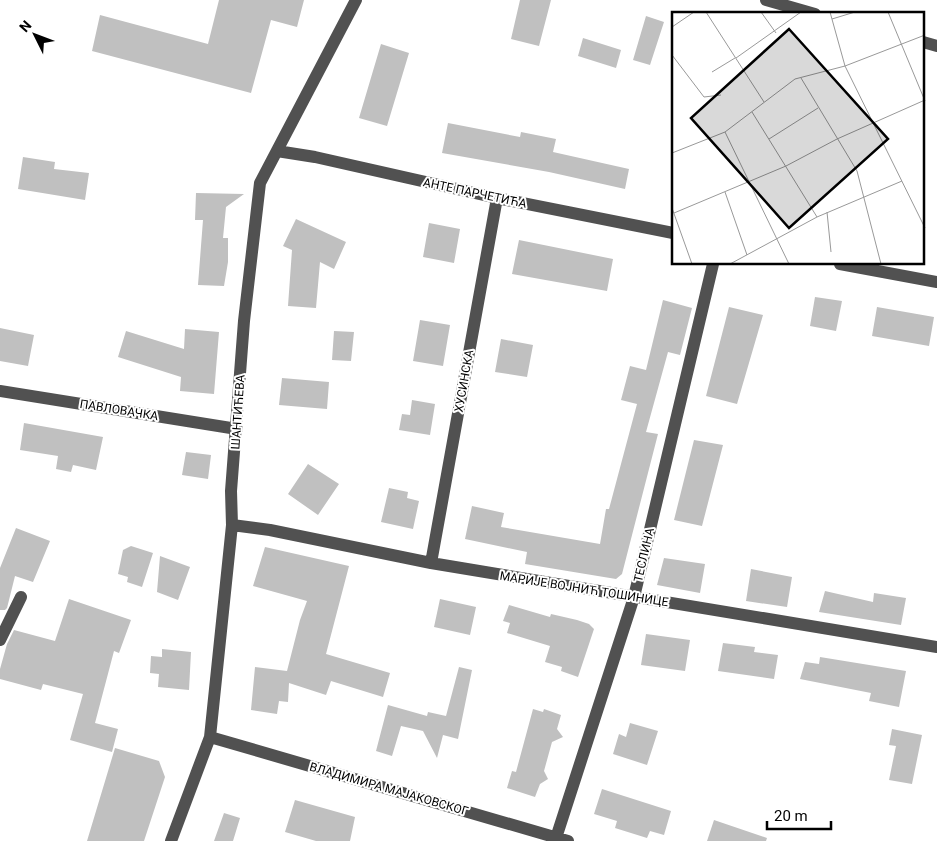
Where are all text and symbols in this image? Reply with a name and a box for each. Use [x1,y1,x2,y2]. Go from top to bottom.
north arrow [10,10,60,60]
inset map [672,12,924,265]
text: N [16,17,35,35]
street label: АНТЕ ПАРЧЕТИЋА [422,175,528,211]
street label: ХУСИНСКА [452,348,476,413]
street label: ШАНТИЋЕВА [228,374,248,450]
street label: ПАВЛОВАЧКА [79,397,159,423]
street label: ТЕСЛИНА [631,526,657,584]
street label: МАРИЈЕ ВОЈНИЋ ТОШИНИЦЕ [499,569,670,609]
street label: ВЛАДИМИРА МАЈАКОВСКОГ [308,760,470,818]
scale bar [767,798,831,830]
text: 20 m [774,807,808,825]

